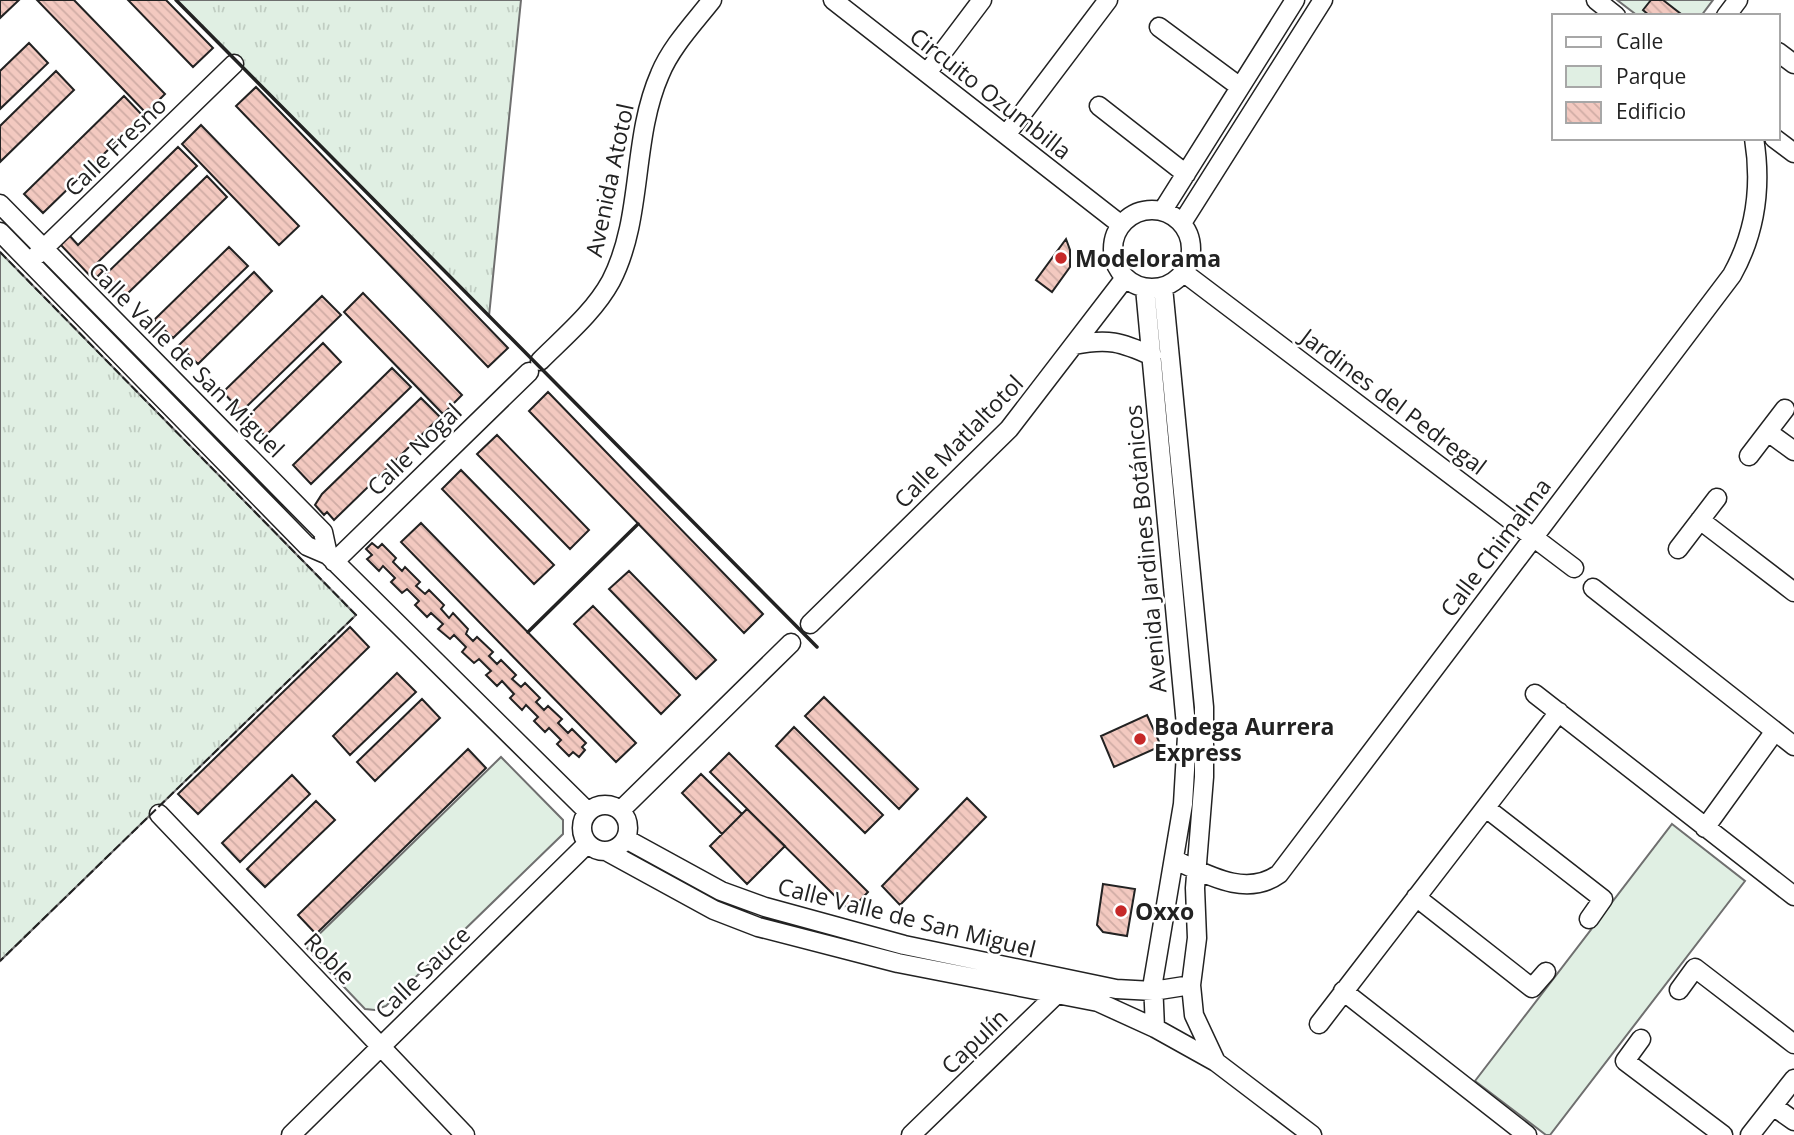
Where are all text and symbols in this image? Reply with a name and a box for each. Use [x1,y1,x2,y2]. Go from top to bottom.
legend [1552,14,1780,140]
street label: Circuito Ozumbilla [904,20,1078,166]
text: Calle [1616,27,1663,55]
text: Parque [1616,62,1686,90]
street label: Calle Fresno [57,89,173,203]
text: Edificio [1616,97,1686,125]
street label: Avenida Atotol [577,100,641,260]
place label: Modelorama [1075,242,1221,274]
marker: Modelorama [1053,250,1069,266]
street label: Calle Valle de San Miguel [82,254,292,464]
street label: Jardines del Pedregal [1293,319,1494,482]
street label: Calle Matlaltotol [886,367,1030,515]
street label: Calle Nogal [360,396,468,502]
street label: Avenida Jardines Botánicos [1116,404,1174,694]
street label: Calle Chimalma [1432,471,1558,623]
place label: Bodega Aurrera Express [1154,710,1335,768]
marker: Bodega Aurrera Express [1132,731,1148,747]
street label: Calle Valle de San Miguel [775,869,1039,965]
place label: Oxxo [1135,895,1194,927]
marker: Oxxo [1113,903,1129,919]
street label: Calle Sauce [367,918,477,1026]
street label: Roble [297,925,363,991]
street label: Capulín [934,1001,1014,1081]

